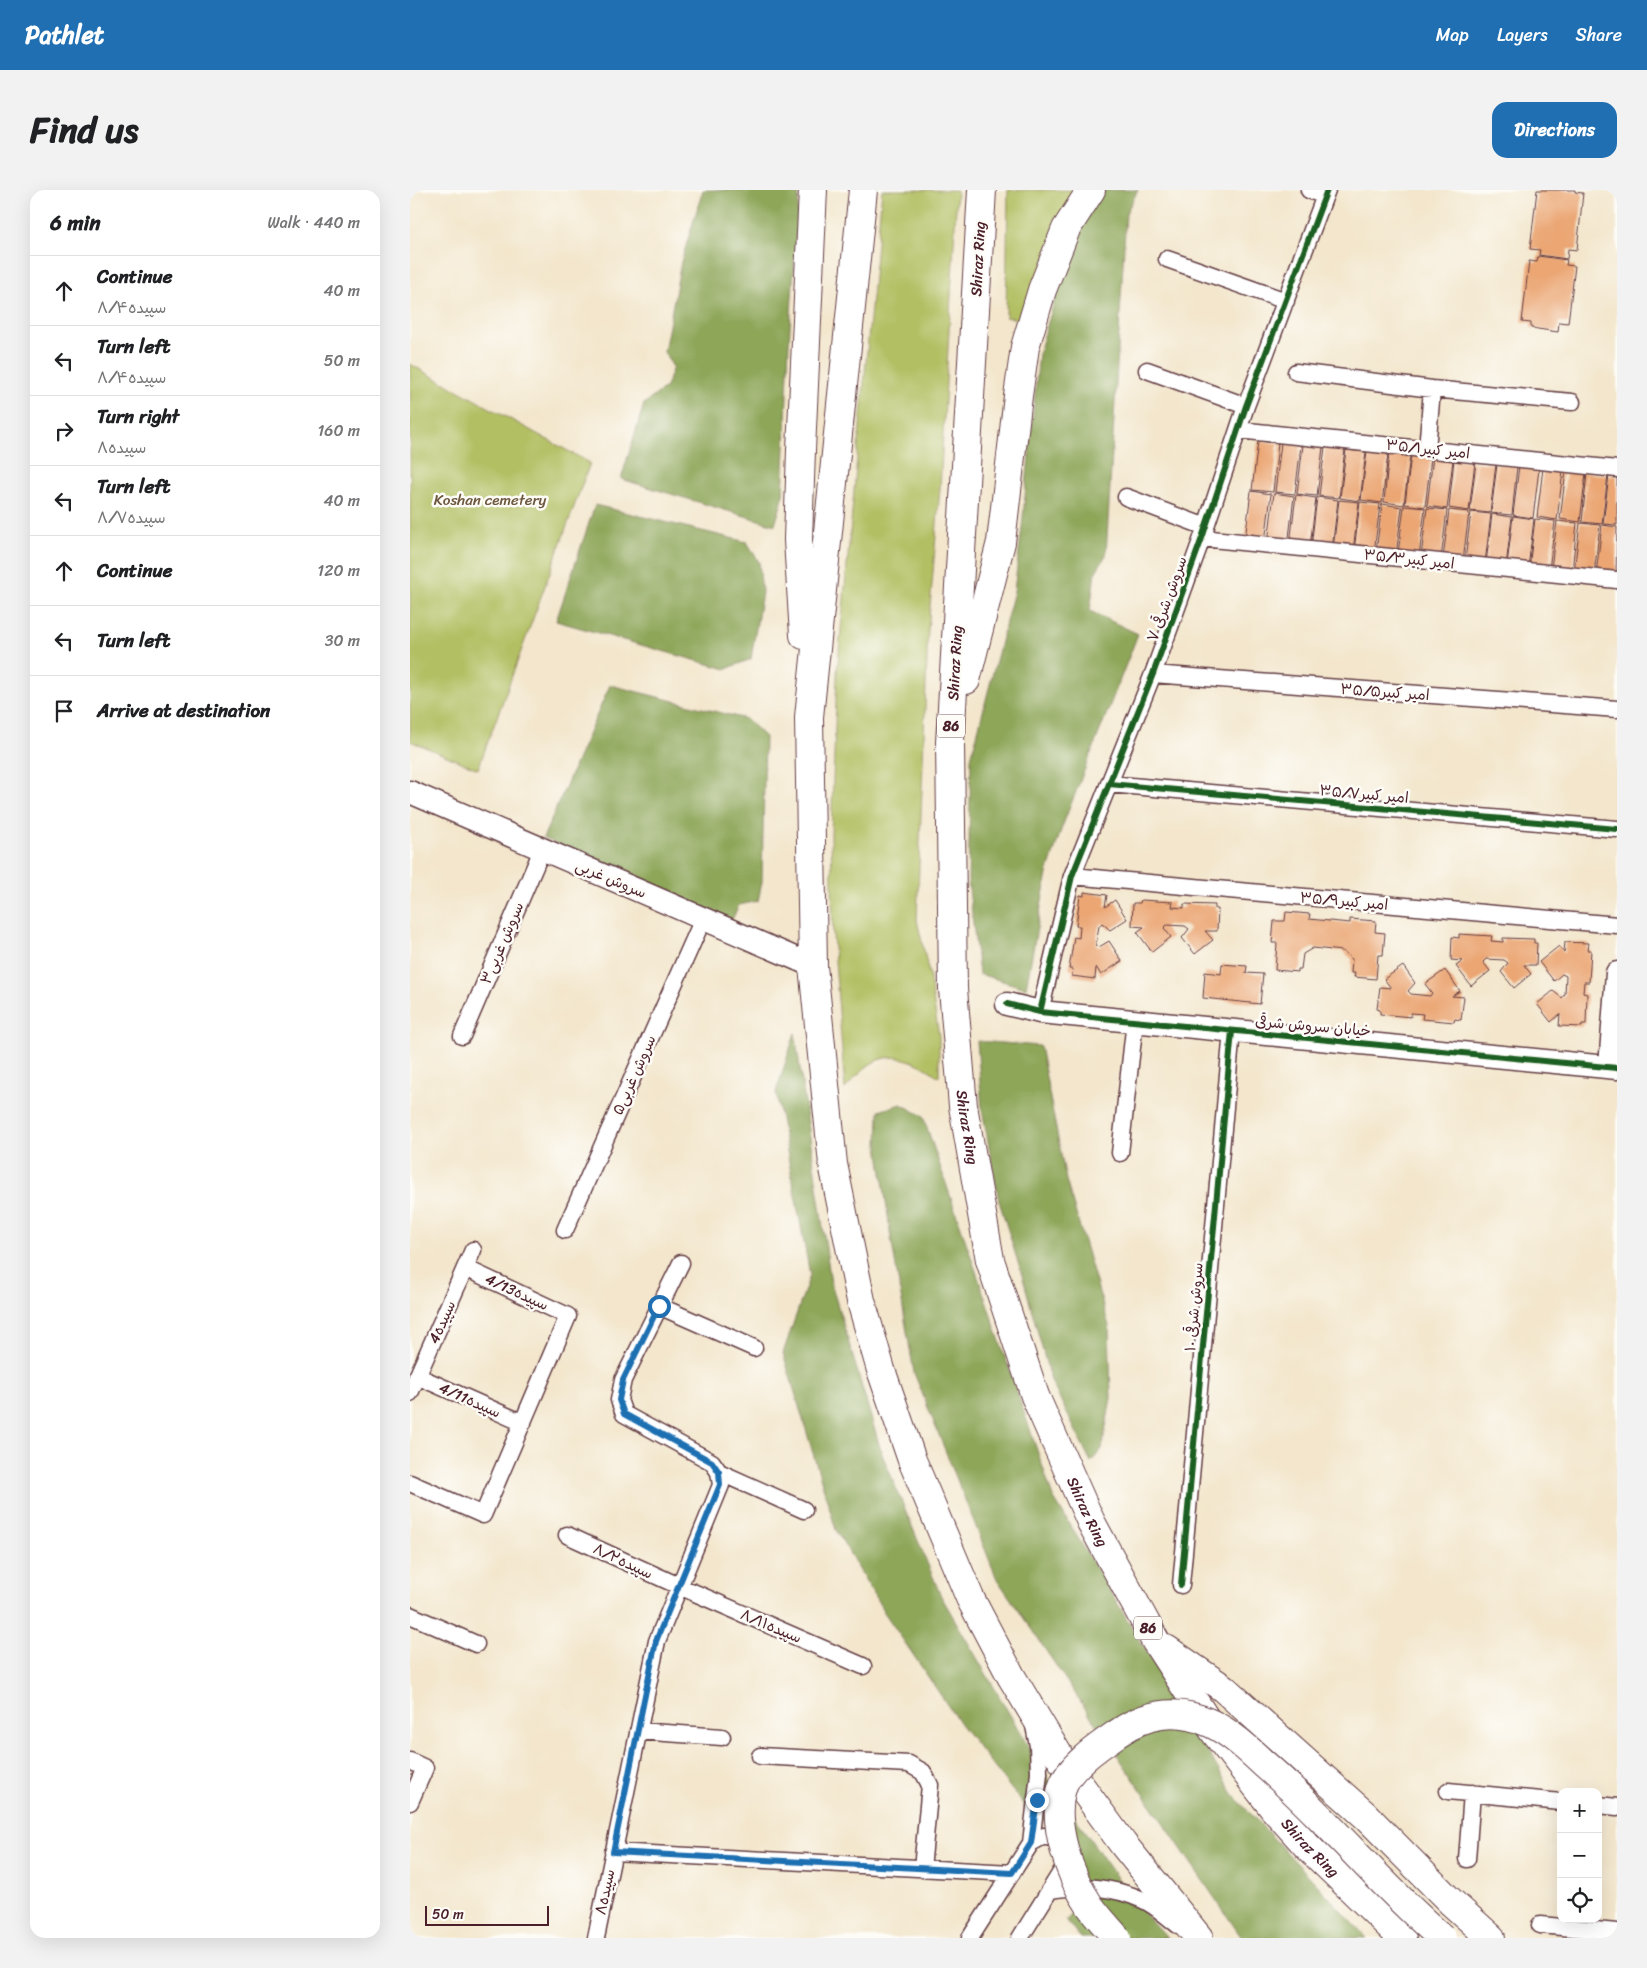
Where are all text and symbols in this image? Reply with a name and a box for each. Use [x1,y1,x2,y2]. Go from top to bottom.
text: Pathlet [25,14,104,56]
text: Map [1436,19,1469,51]
text: Layers [1497,19,1548,51]
text: Share [1576,19,1622,51]
text: Find us [30,99,138,161]
button: Directions [1492,102,1617,158]
text: 6 min [50,204,101,242]
text: Walk · 440 m [267,208,360,237]
street label: Shiraz Ring [963,220,993,297]
text: Continue [97,260,173,293]
text: 40 m [323,276,360,305]
icon: ahead [50,277,78,305]
text: سپیده۸/۴ [97,293,166,322]
text: Turn left [97,330,170,363]
text: 50 m [324,346,360,375]
icon: left [50,347,78,375]
text: سپیده۸/۴ [97,363,166,392]
text: Turn right [97,400,179,433]
text: 160 m [317,416,360,445]
icon: right [50,417,78,445]
street label: امیر کبیر۳۵/۱ [1385,432,1471,466]
text: سپیده۸ [97,433,146,462]
text: Turn left [97,470,170,503]
text: 40 m [323,486,360,515]
icon: left [50,487,78,515]
park label: Koshan cemetery [434,487,547,513]
text: سپیده۸/۷ [97,503,166,532]
street label: امیر کبیر۳۵/۳ [1362,541,1456,577]
street label: سروش شرقی ۷ [1139,552,1195,646]
text: Continue [97,554,173,587]
text: 120 m [317,556,360,585]
icon: ahead [50,557,78,585]
text: Turn left [97,624,170,657]
street label: Shiraz Ring [940,624,970,701]
text: 30 m [325,626,360,655]
icon: left [50,627,78,655]
street label: امیر کبیر۳۵/۵ [1340,676,1430,708]
text: Arrive at destination [97,694,270,727]
icon: arrive [50,697,78,725]
road number: 86 [937,714,965,738]
street label: امیر کبیر۳۵/۷ [1318,777,1410,811]
street label: سروش غربی [571,852,651,906]
street label: امیر کبیر۳۵/۹ [1299,884,1389,918]
street label: سروش غربی۳ [473,898,531,988]
street label: خیابان سروش شرقی [1254,1008,1372,1044]
street label: سروش غربی۵ [605,1031,663,1119]
street label: Shiraz Ring [949,1089,986,1167]
street label: سروش شرقی ۱۰ [1177,1261,1211,1353]
street label: 4/13سپیده [481,1266,553,1318]
route start [648,1295,671,1318]
street label: 4سپیده [421,1296,463,1348]
street label: 4/11سپیده [435,1375,505,1425]
street label: Shiraz Ring [1059,1472,1115,1552]
street label: سپیده۸/۲ [589,1536,657,1586]
street label: سپیده۸/۱۱ [736,1601,806,1651]
road number: 86 [1134,1616,1162,1640]
map controls [1557,1788,1602,1923]
button: + [1557,1788,1602,1833]
route end [1026,1789,1049,1812]
street label: Shiraz Ring [1275,1812,1346,1884]
button: − [1557,1833,1602,1878]
street label: سپیده۸ [587,1867,623,1917]
button: locate [1557,1878,1602,1923]
text: 50 m [432,1902,464,1927]
scale bar [425,1903,549,1926]

